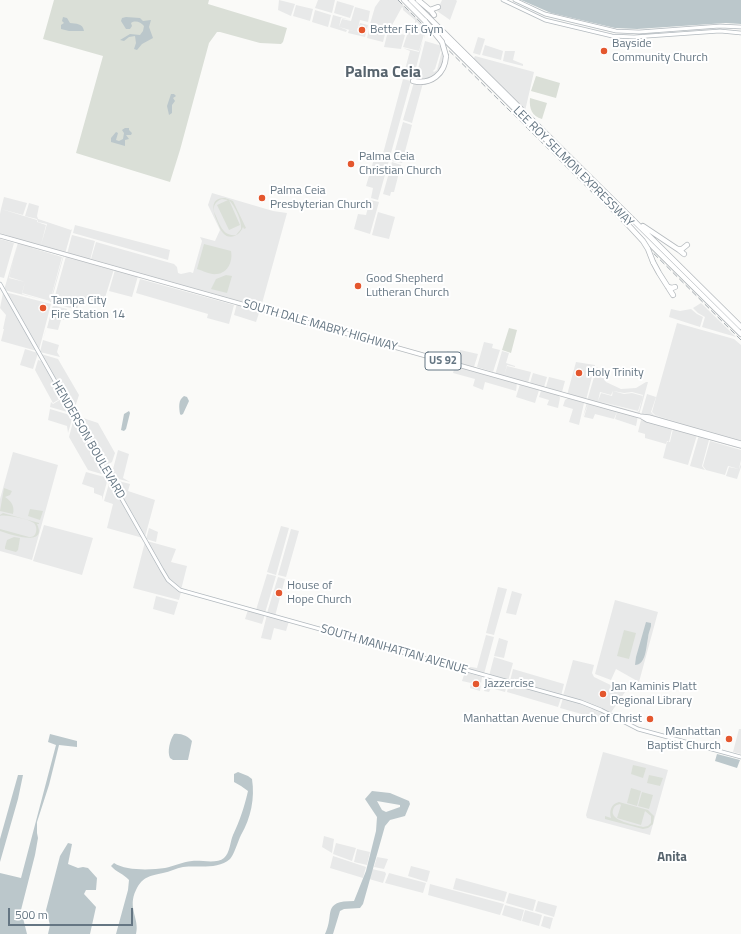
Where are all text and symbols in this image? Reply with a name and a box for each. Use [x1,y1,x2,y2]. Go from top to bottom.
place label: Better Fit Gym [370,23,444,37]
marker: Better Fit Gym [357,25,367,35]
place label: Bayside Community Church [612,37,708,65]
marker: Bayside Community Church [599,46,609,56]
district label: Palma Ceia [345,63,421,83]
street label: LEE ROY SELMON EXPRESSWAY [510,104,636,230]
place label: Palma Ceia Christian Church [359,150,441,178]
marker: Palma Ceia Christian Church [346,159,356,169]
place label: Palma Ceia Presbyterian Church [270,184,372,212]
marker: Palma Ceia Presbyterian Church [257,193,267,203]
place label: Good Shepherd Lutheran Church [366,272,449,300]
marker: Good Shepherd Lutheran Church [353,281,363,291]
place label: Tampa City Fire Station 14 [51,294,125,322]
street label: SOUTH DALE MABRY HIGHWAY [241,297,399,355]
marker: Tampa City Fire Station 14 [38,303,48,313]
road number: US 92 [425,352,461,370]
place label: Holy Trinity [587,366,644,380]
marker: Holy Trinity [574,368,584,378]
street label: HENDERSON BOULEVARD [48,378,128,502]
place label: House of Hope Church [287,579,351,607]
marker: House of Hope Church [274,588,284,598]
street label: SOUTH MANHATTAN AVENUE [319,622,469,678]
place label: Jazzercise [484,677,534,691]
marker: Jazzercise [471,679,481,689]
place label: Jan Kaminis Platt Regional Library [611,680,697,708]
marker: Jan Kaminis Platt Regional Library [598,689,608,699]
place label: Manhattan Avenue Church of Christ [463,712,642,726]
marker: Manhattan Avenue Church of Christ [645,714,655,724]
place label: Manhattan Baptist Church [647,725,721,753]
marker: Manhattan Baptist Church [724,734,734,744]
district label: Anita [657,850,687,866]
scale bar [10,900,135,926]
text: 500 m [15,905,48,924]

